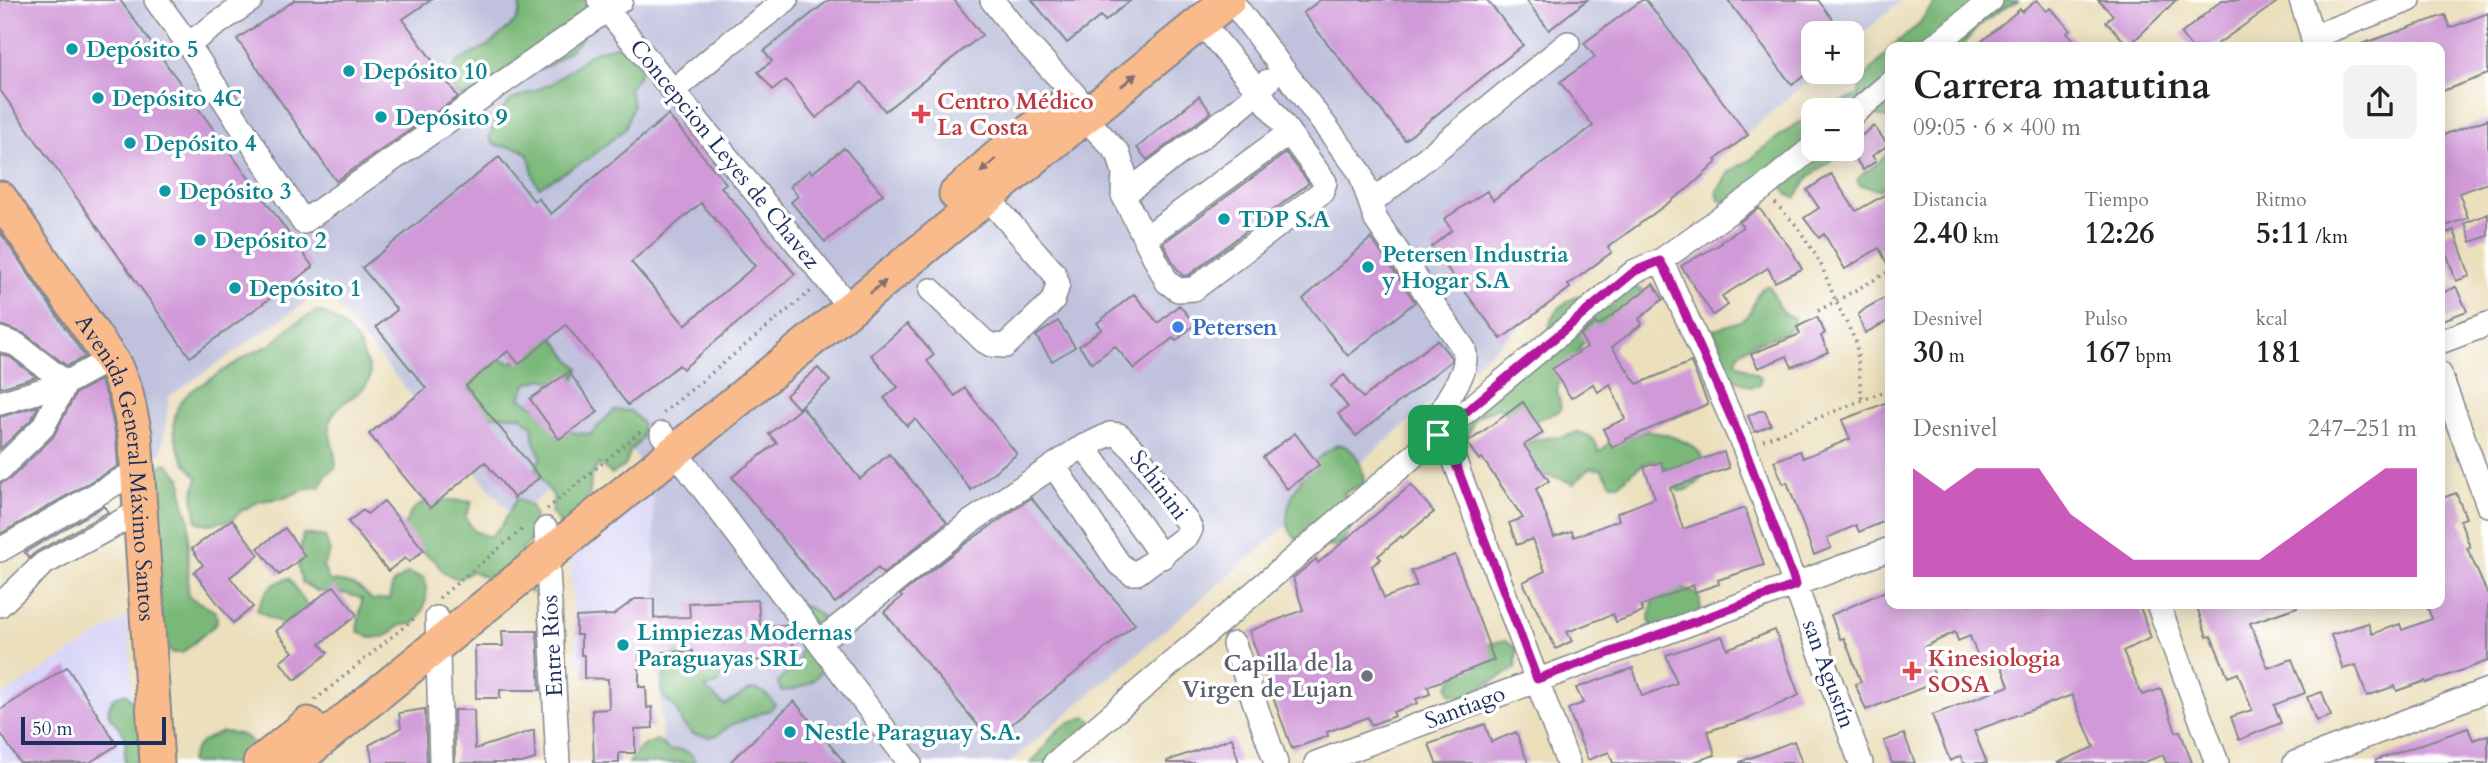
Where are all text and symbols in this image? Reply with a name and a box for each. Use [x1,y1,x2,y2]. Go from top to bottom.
map controls [1801,21,1864,161]
button: + [1801,21,1864,84]
street label: Concepcion Leyes de Chavez [623,33,827,275]
place label: Depósito 5 [86,34,199,65]
marker: Depósito 5 [64,41,80,57]
place label: Depósito 10 [363,56,488,87]
text: Carrera matutina [1913,60,2211,112]
marker: Depósito 10 [341,63,357,79]
button: share [2343,65,2417,139]
one-way arrow [1120,73,1138,88]
place label: Depósito 4C [112,83,242,114]
place label: Centro Médico La Costa [937,86,1094,143]
marker: Depósito 4C [90,90,106,106]
button: − [1801,98,1864,161]
place label: Depósito 9 [395,102,508,133]
marker: Centro Médico La Costa [911,104,931,124]
marker: Depósito 9 [373,109,389,125]
text: 09:05 · 6 × 400 m [1913,112,2081,143]
place label: Depósito 4 [144,128,257,159]
marker: Depósito 4 [122,135,138,151]
one-way arrow [979,158,996,174]
place label: Depósito 3 [179,176,292,207]
marker: Depósito 3 [157,183,173,199]
text: Distancia [1913,187,1987,213]
text: Tiempo [2084,187,2149,213]
text: Ritmo [2256,187,2307,213]
place label: TDP S.A [1238,204,1331,235]
marker: TDP S.A [1216,211,1232,227]
text: 2.40 [1913,213,1968,254]
text: 12:26 [2084,213,2155,254]
text: 5:11 [2256,213,2310,254]
text: km [1968,224,1999,250]
text: /km [2310,224,2348,250]
place label: Depósito 2 [214,225,327,256]
marker: Depósito 2 [192,232,208,248]
place label: Petersen Industria y Hogar S.A [1381,239,1569,296]
marker: Petersen Industria y Hogar S.A [1360,259,1376,275]
place label: Depósito 1 [249,273,362,304]
one-way arrow [868,279,886,294]
marker: Depósito 1 [227,280,243,296]
text: Desnivel [1913,306,1983,332]
text: Pulso [2084,306,2127,332]
text: kcal [2256,306,2288,332]
street label: Avenida General Máximo Santos [68,308,163,622]
place label: Petersen [1192,312,1278,343]
marker: Petersen [1170,319,1186,335]
text: 30 [1913,332,1944,373]
text: 167 [2084,332,2130,373]
text: 181 [2256,332,2302,373]
text: m [1944,343,1965,369]
text: bpm [2130,343,2172,369]
pin [1408,405,1468,465]
text: Desnivel [1913,413,1997,444]
text: 247–251 m [2308,413,2417,444]
icon: arrive [1419,416,1457,454]
street label: Schinini [1122,444,1196,526]
street label: Entre Ríos [534,594,570,698]
street label: san Agustín [1795,615,1863,733]
place label: Limpiezas Modernas Paraguayas SRL [637,617,852,674]
marker: Limpiezas Modernas Paraguayas SRL [615,637,631,653]
place label: Kinesiologia SOSA [1928,643,2061,700]
place label: Capilla de la Virgen de Lujan [1182,648,1354,705]
marker: Kinesiologia SOSA [1902,661,1922,681]
marker: Capilla de la Virgen de Lujan [1359,668,1375,684]
street label: Santiago [1420,678,1510,736]
scale bar [21,714,166,746]
text: 50 m [32,716,73,742]
place label: Nestle Paraguay S.A. [804,717,1021,748]
marker: Nestle Paraguay S.A. [782,724,798,740]

